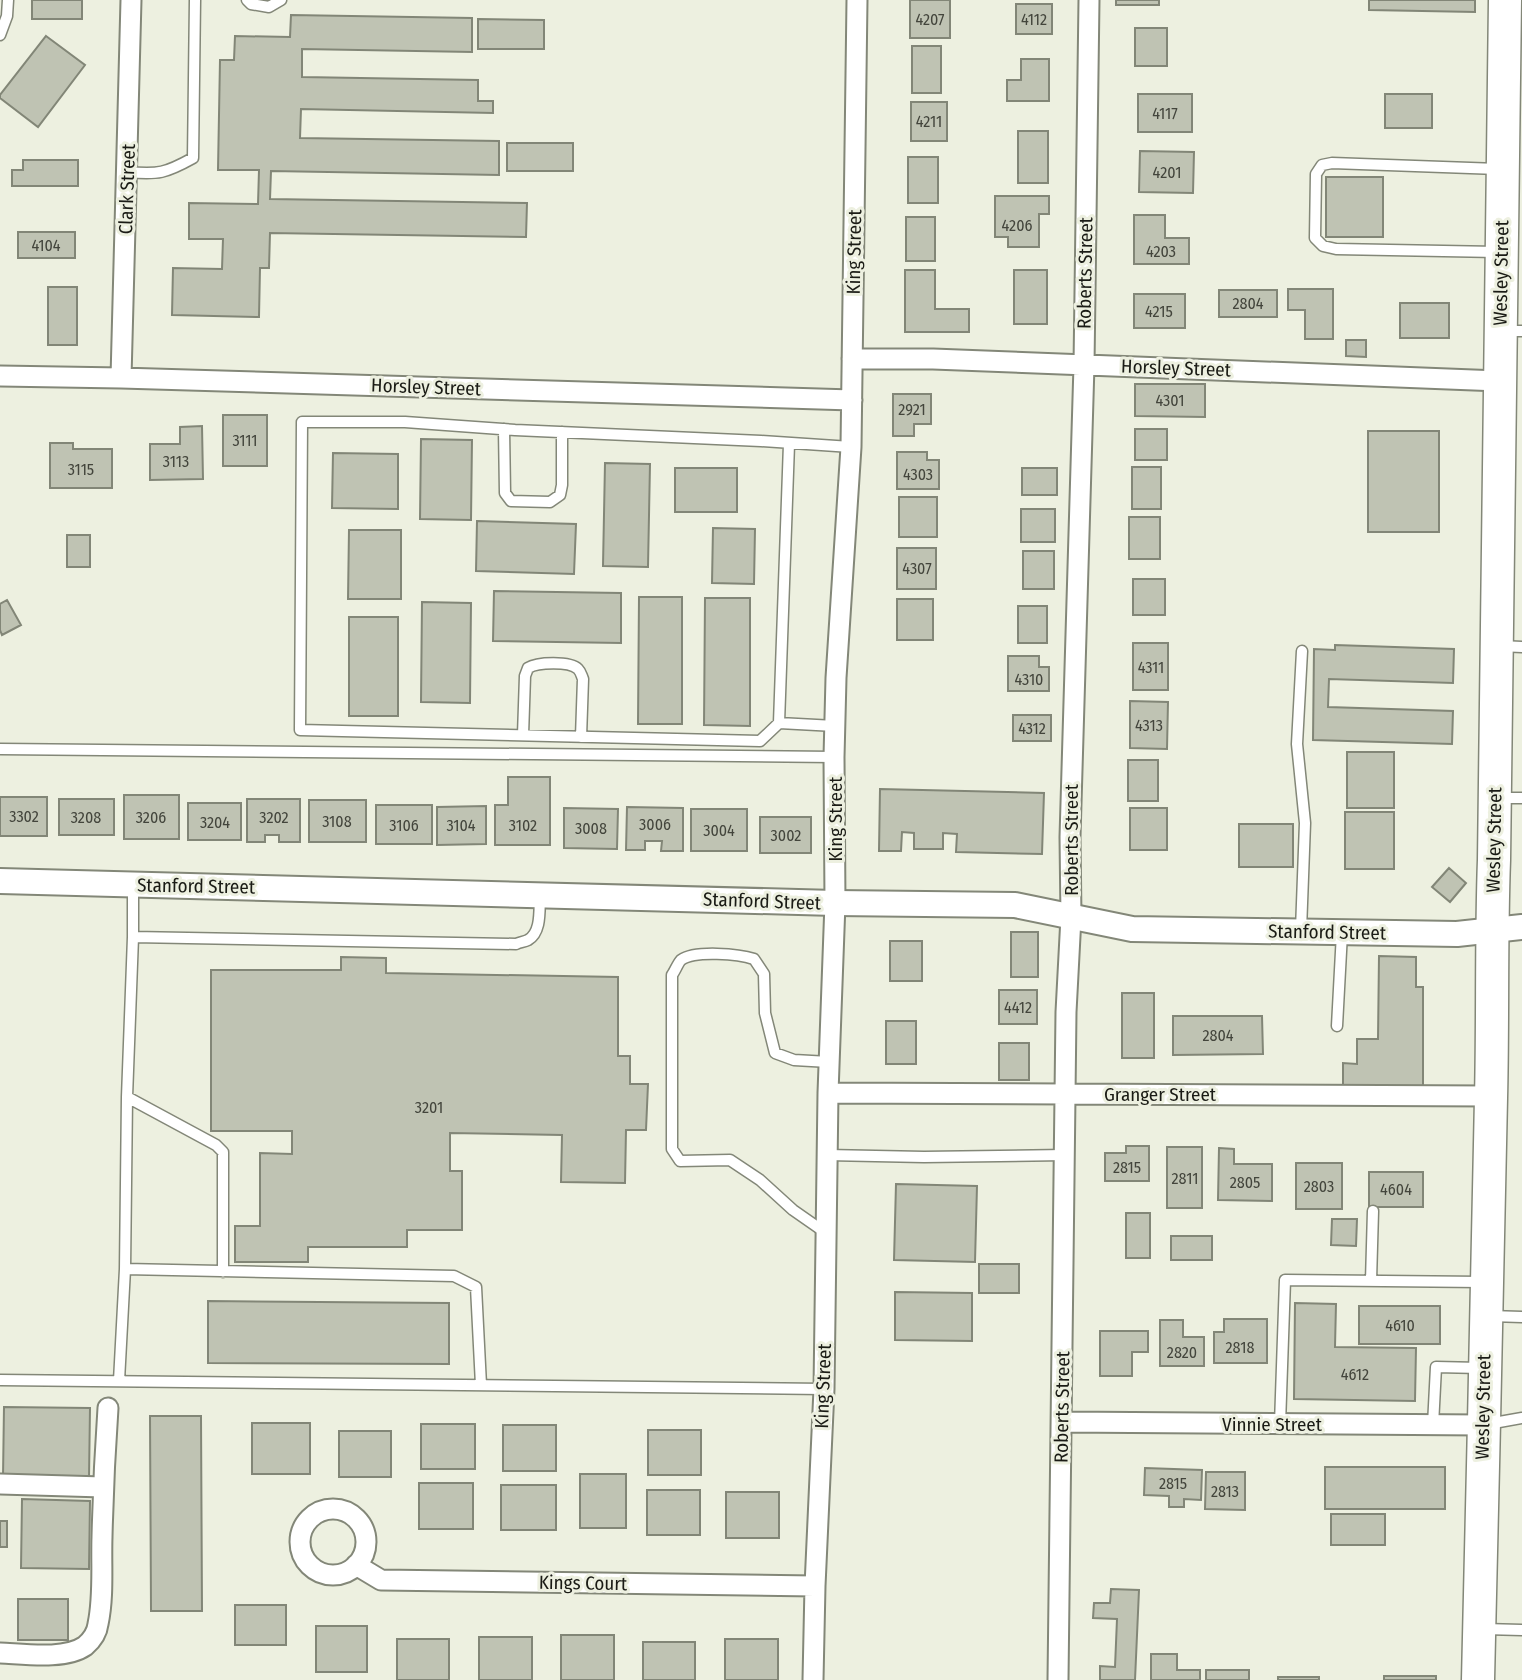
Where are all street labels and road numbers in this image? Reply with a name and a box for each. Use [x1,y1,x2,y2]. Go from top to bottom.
street label: Clark Street [114,143,140,235]
street label: King Street [842,209,866,295]
street label: Roberts Street [1073,216,1097,329]
street label: Wesley Street [1489,219,1513,326]
street label: Horsley Street [1121,355,1232,381]
street label: Horsley Street [371,374,482,400]
street label: King Street [824,776,847,861]
street label: Roberts Street [1060,783,1083,896]
street label: Wesley Street [1482,786,1506,893]
street label: Stanford Street [137,873,256,899]
street label: Stanford Street [703,887,822,915]
street label: Stanford Street [1268,919,1387,945]
street label: Granger Street [1104,1083,1217,1106]
street label: King Street [810,1342,836,1429]
street label: Roberts Street [1050,1350,1074,1463]
street label: Wesley Street [1471,1353,1495,1460]
street label: Vinnie Street [1222,1413,1323,1436]
street label: Kings Court [539,1571,628,1595]

